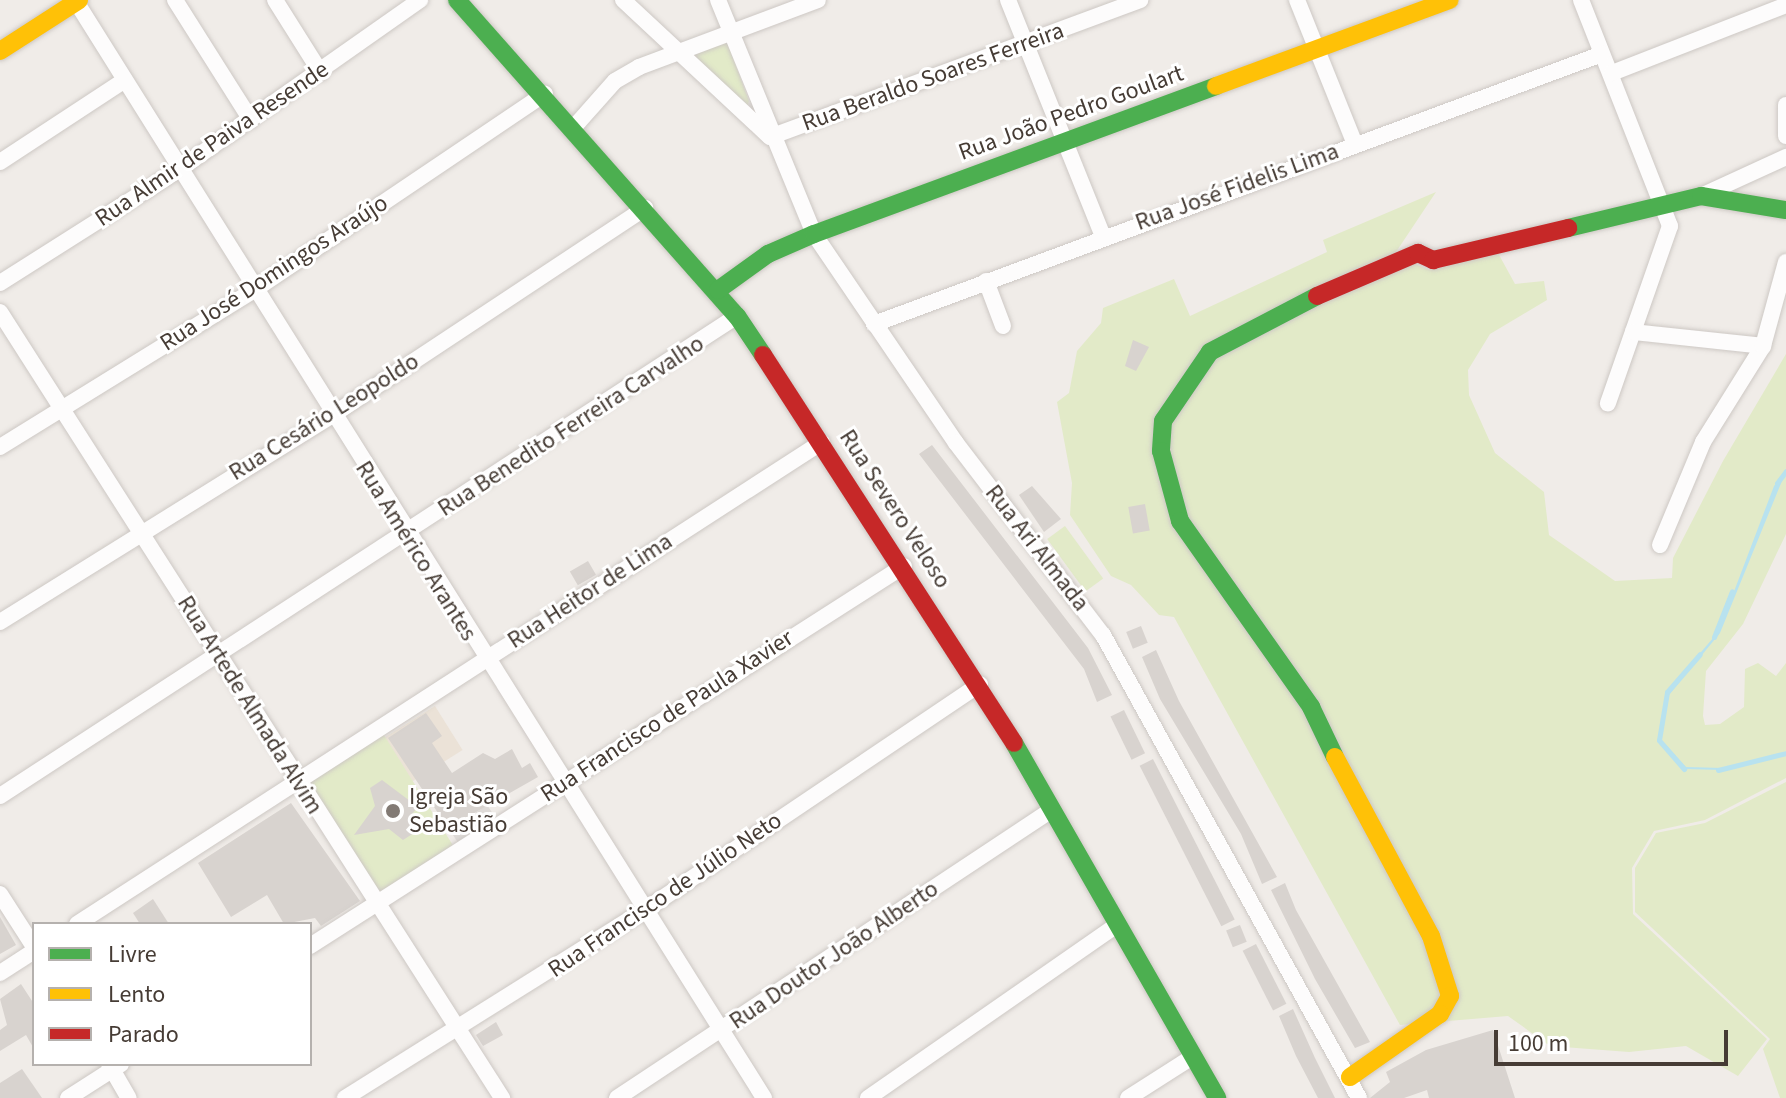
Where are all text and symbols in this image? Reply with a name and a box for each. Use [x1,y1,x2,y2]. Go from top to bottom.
street label: Rua Beraldo Soares Ferreira [798,16,1068,138]
street label: Rua Almir de Paiva Resende [90,55,334,233]
street label: Rua João Pedro Goulart [955,59,1187,167]
street label: Rua José Fidelis Lima [1131,137,1343,237]
street label: Rua José Domingos Araújo [155,188,393,358]
street label: Rua Benedito Ferreira Carvalho [433,329,709,523]
street label: Rua Cesário Leopoldo [224,347,424,487]
street label: Rua Severo Veloso [833,424,957,594]
street label: Rua Américo Arantes [349,456,483,646]
street label: Rua Ari Almada [979,479,1095,617]
street label: Rua Heitor de Lima [502,527,678,655]
street label: Rua Artede Almada Alvim [171,590,329,820]
street label: Rua Francisco de Paula Xavier [535,623,799,809]
place label: Igreja São Sebastião [409,783,508,839]
marker: Igreja São Sebastião [384,802,402,820]
street label: Rua Francisco de Júlio Neto [543,806,787,984]
street label: Rua Doutor João Alberto [724,874,944,1036]
legend [32,922,312,1066]
text: Livre [108,937,157,972]
text: Lento [108,977,165,1012]
scale bar [1498,1014,1732,1064]
text: Parado [108,1017,179,1052]
text: 100 m [1508,1026,1568,1061]

